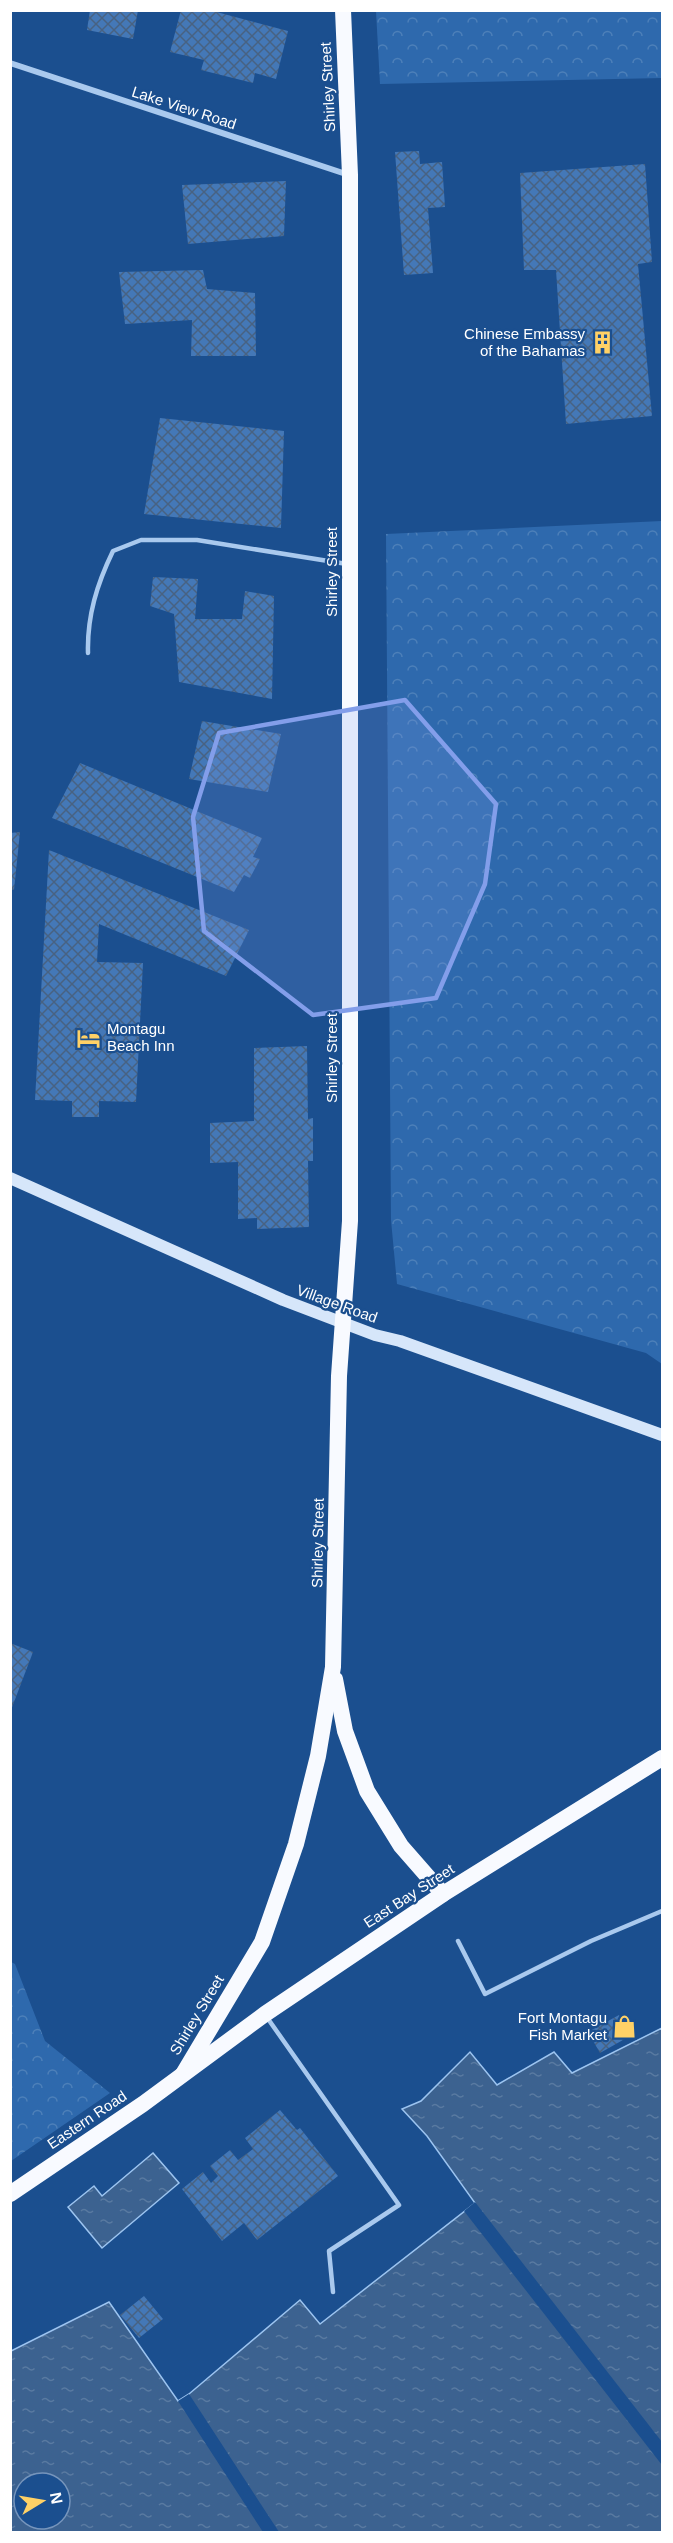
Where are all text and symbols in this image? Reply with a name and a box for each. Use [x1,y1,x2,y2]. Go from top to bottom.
street label: Shirley Street [317,41,338,132]
street label: Lake View Road [130,83,239,132]
place label: Chinese Embassy of the Bahamas [464,325,585,359]
building icon: Chinese Embassy of the Bahamas [590,330,616,356]
street label: Shirley Street [323,526,340,617]
street label: Shirley Street [323,1012,340,1103]
place label: Montagu Beach Inn [107,1020,175,1054]
hotel icon: Montagu Beach Inn [76,1025,102,1051]
street label: Village Road [294,1281,380,1326]
street label: Shirley Street [308,1497,327,1588]
street label: East Bay Street [360,1860,458,1931]
street label: Shirley Street [166,1971,227,2058]
place label: Fort Montagu Fish Market [518,2009,608,2043]
shop icon: Fort Montagu Fish Market [612,2014,638,2040]
street label: Eastern Road [44,2087,129,2152]
north arrow [12,2471,72,2531]
text: N [47,2491,66,2506]

